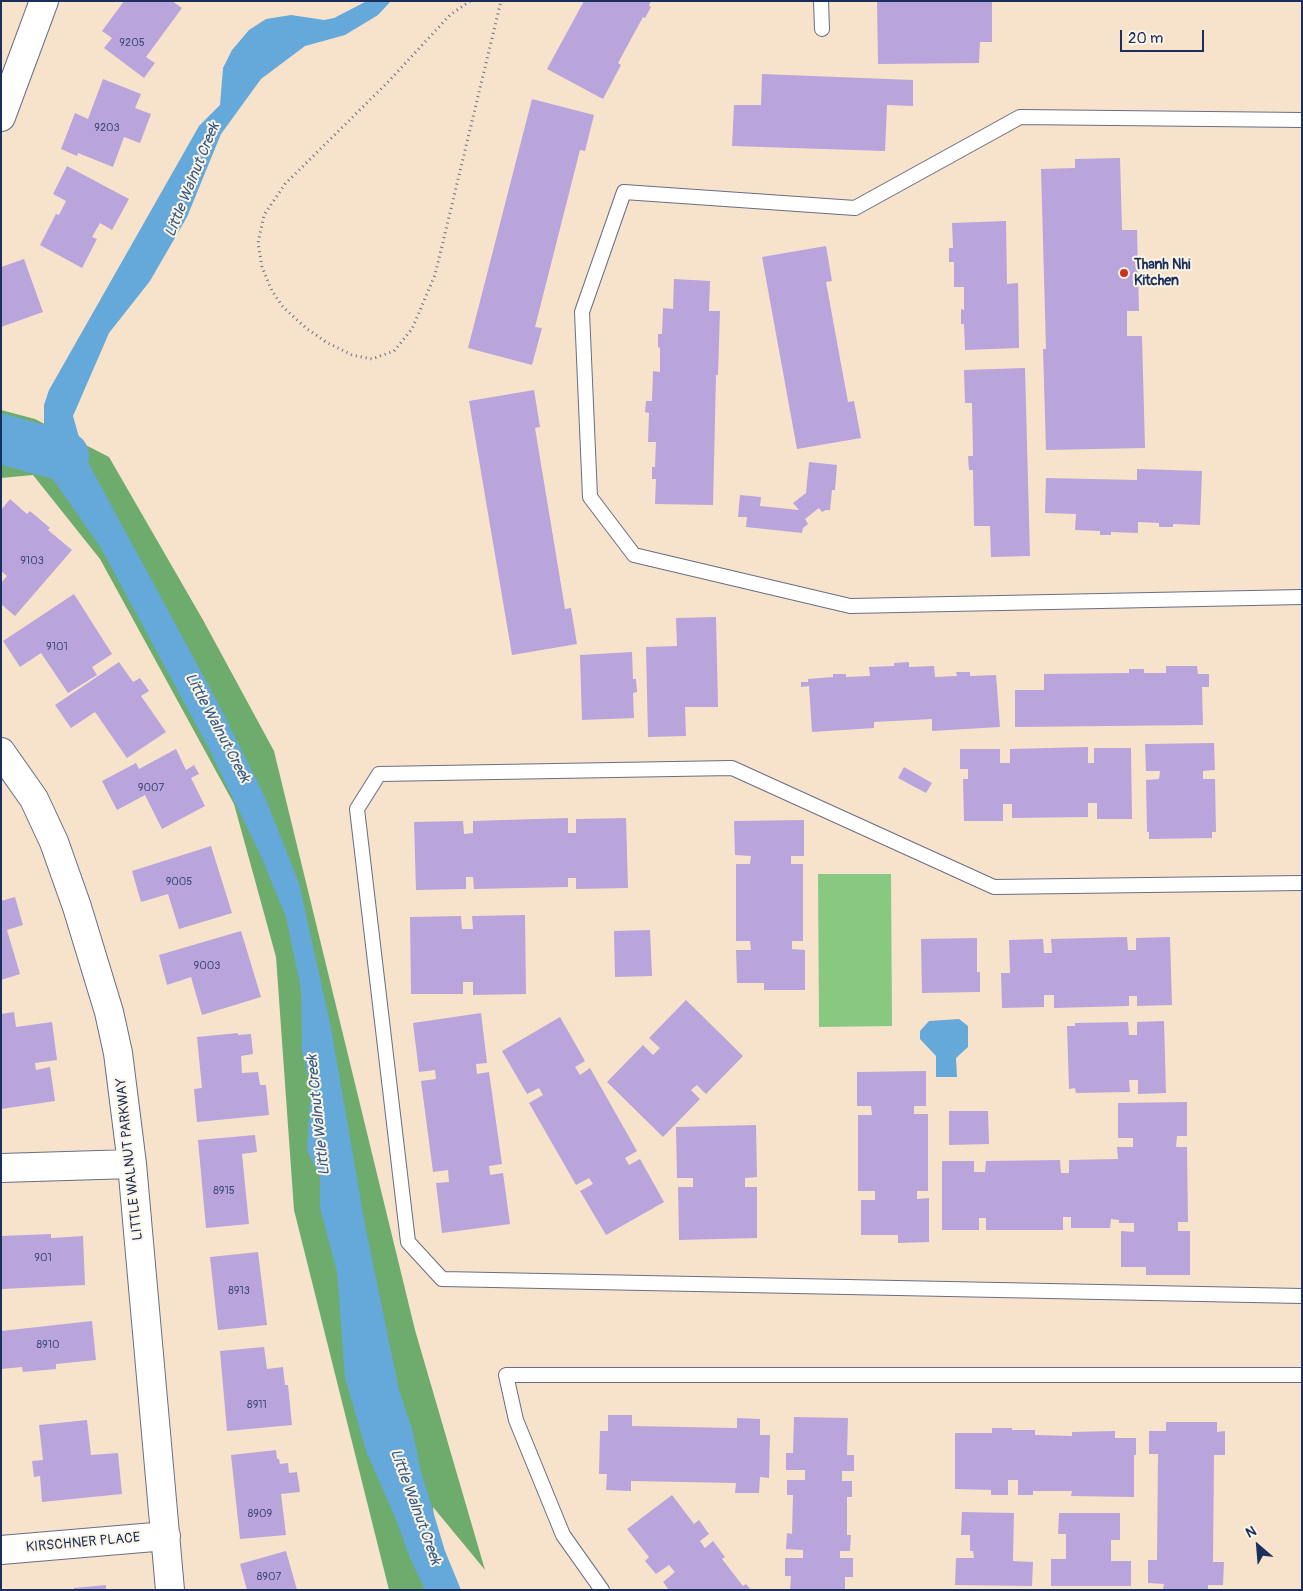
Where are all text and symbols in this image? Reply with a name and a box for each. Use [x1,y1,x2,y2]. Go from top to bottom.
scale bar [1123,20,1207,52]
text: 20 m [1128,29,1163,48]
house number: 9205 [119,36,145,50]
water label: Little Walnut Creek [162,120,224,240]
house number: 9203 [94,121,120,135]
place label: Thanh Nhi Kitchen [1134,257,1191,290]
marker: Thanh Nhi Kitchen [1118,267,1130,279]
house number: 9103 [20,554,44,568]
house number: 9101 [46,640,68,654]
water label: Little Walnut Creek [181,670,253,786]
house number: 9007 [138,781,164,795]
house number: 9005 [166,875,192,889]
house number: 9003 [194,959,220,973]
water label: Little Walnut Creek [304,1054,334,1176]
street label: LITTLE WALNUT PARKWAY [113,1077,147,1241]
house number: 8915 [213,1184,235,1198]
house number: 901 [34,1251,52,1265]
house number: 8913 [228,1284,250,1298]
house number: 8910 [36,1338,60,1352]
house number: 8911 [247,1398,267,1412]
water label: Little Walnut Creek [386,1447,444,1567]
house number: 8909 [248,1507,272,1521]
north arrow [1233,1521,1283,1571]
text: N [1243,1522,1259,1542]
street label: KIRSCHNER PLACE [25,1530,141,1556]
house number: 8907 [257,1570,281,1584]

